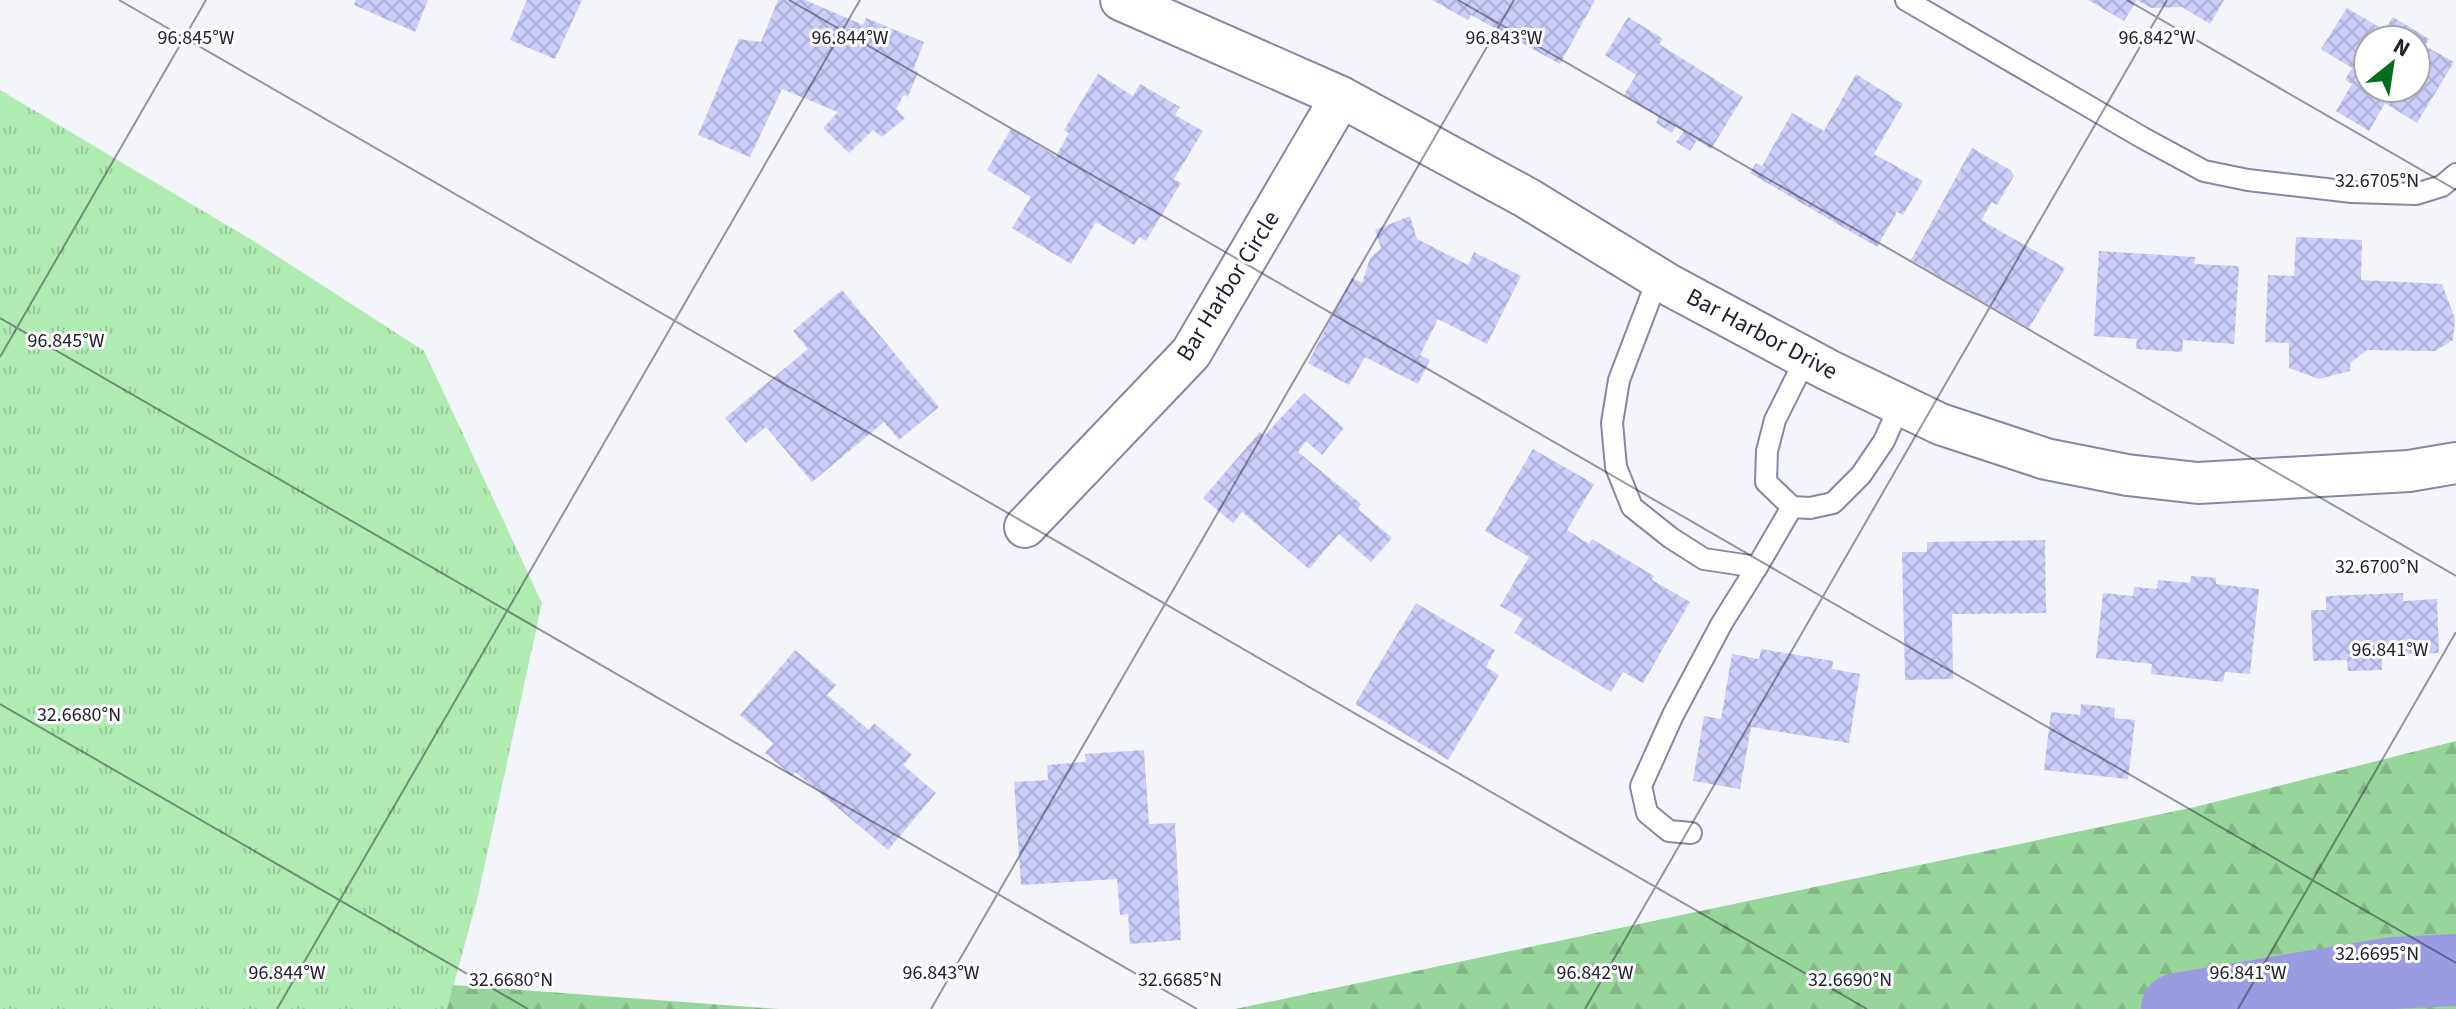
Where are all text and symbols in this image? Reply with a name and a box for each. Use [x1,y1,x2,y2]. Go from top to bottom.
text: 96.845°W [157,24,235,52]
text: 96.844°W [811,24,889,52]
text: 96.843°W [1465,24,1543,52]
text: 96.842°W [2118,24,2196,52]
north arrow [2352,24,2432,104]
text: N [2387,30,2416,65]
text: 32.6705°N [2335,167,2419,195]
street label: Bar Harbor Circle [1168,204,1288,368]
street label: Bar Harbor Drive [1680,279,1844,389]
text: 96.845°W [27,327,105,355]
text: 32.6700°N [2335,553,2419,581]
text: 96.841°W [2351,636,2429,664]
text: 32.6680°N [37,701,121,729]
text: 32.6695°N [2335,940,2419,968]
text: 96.844°W [248,959,326,987]
text: 96.843°W [902,959,980,987]
text: 96.842°W [1556,959,1634,987]
text: 96.841°W [2209,959,2287,987]
text: 32.6680°N [469,966,553,994]
text: 32.6685°N [1138,966,1222,994]
text: 32.6690°N [1808,966,1892,994]

